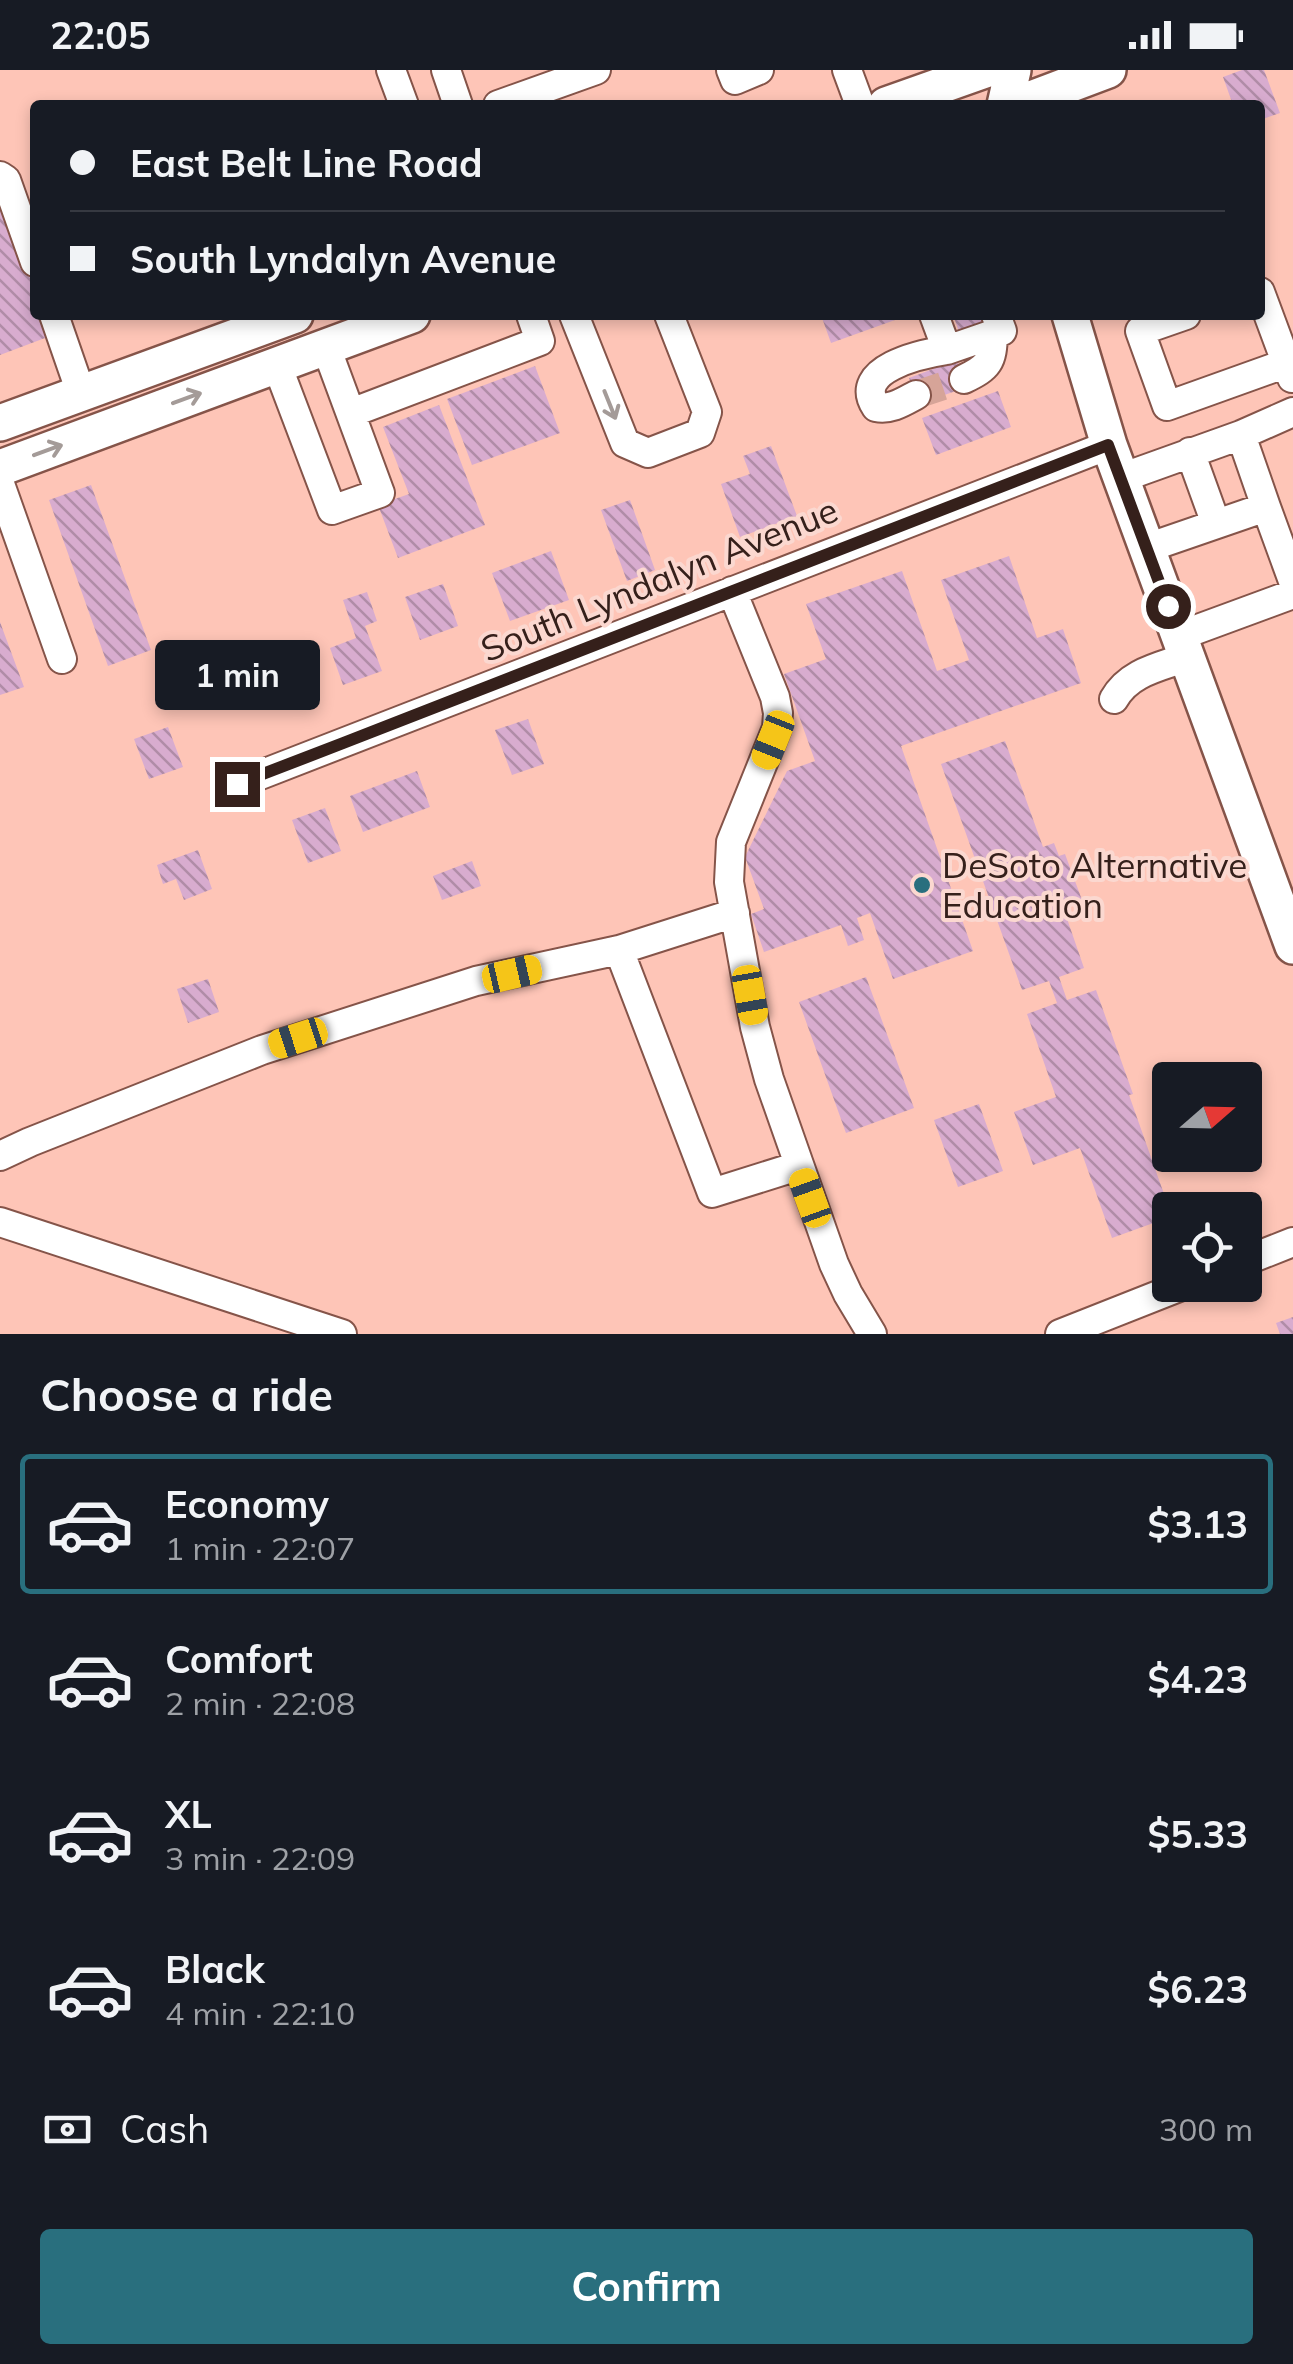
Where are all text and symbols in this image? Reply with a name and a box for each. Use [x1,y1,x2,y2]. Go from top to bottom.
text: 22:05 [50,11,151,59]
text: East Belt Line Road [130,139,483,187]
text: South Lyndalyn Avenue [130,235,556,283]
one-way arrow [172,388,202,406]
one-way arrow [603,390,621,420]
one-way arrow [31,440,62,458]
street label: South Lyndalyn Avenue [474,487,844,671]
route start [1146,584,1191,629]
callout: 1 min [154,639,320,709]
text: 1 min [195,655,280,695]
car [748,707,798,773]
route end [215,762,260,807]
place label: DeSoto Alternative Education [942,843,1247,927]
marker: DeSoto Alternative Education [911,874,933,896]
car [479,953,545,995]
car [730,963,770,1027]
car [265,1014,331,1062]
north arrow [1152,1062,1262,1172]
map controls [1152,1062,1262,1302]
car [786,1165,834,1231]
button: locate [1152,1192,1262,1302]
text: Choose a ride [40,1366,333,1422]
icon: car [45,1479,135,1569]
text: Economy [165,1480,329,1528]
text: $3.13 [1147,1500,1248,1548]
text: 1 min · 22:07 [165,1528,355,1568]
icon: car [45,1634,135,1724]
text: Comfort [165,1635,313,1683]
text: $4.23 [1147,1655,1248,1703]
text: 2 min · 22:08 [165,1683,355,1723]
icon: car [45,1789,135,1879]
text: XL [165,1790,212,1838]
text: $5.33 [1147,1810,1248,1858]
text: 3 min · 22:09 [165,1838,355,1878]
icon: car [45,1944,135,2034]
text: Black [165,1945,265,1993]
text: $6.23 [1147,1965,1248,2013]
text: 4 min · 22:10 [165,1993,355,2033]
icon: cash [40,2102,95,2157]
text: Cash [120,2105,209,2153]
text: 300 m [1159,2109,1253,2149]
button: Confirm [40,2229,1253,2344]

